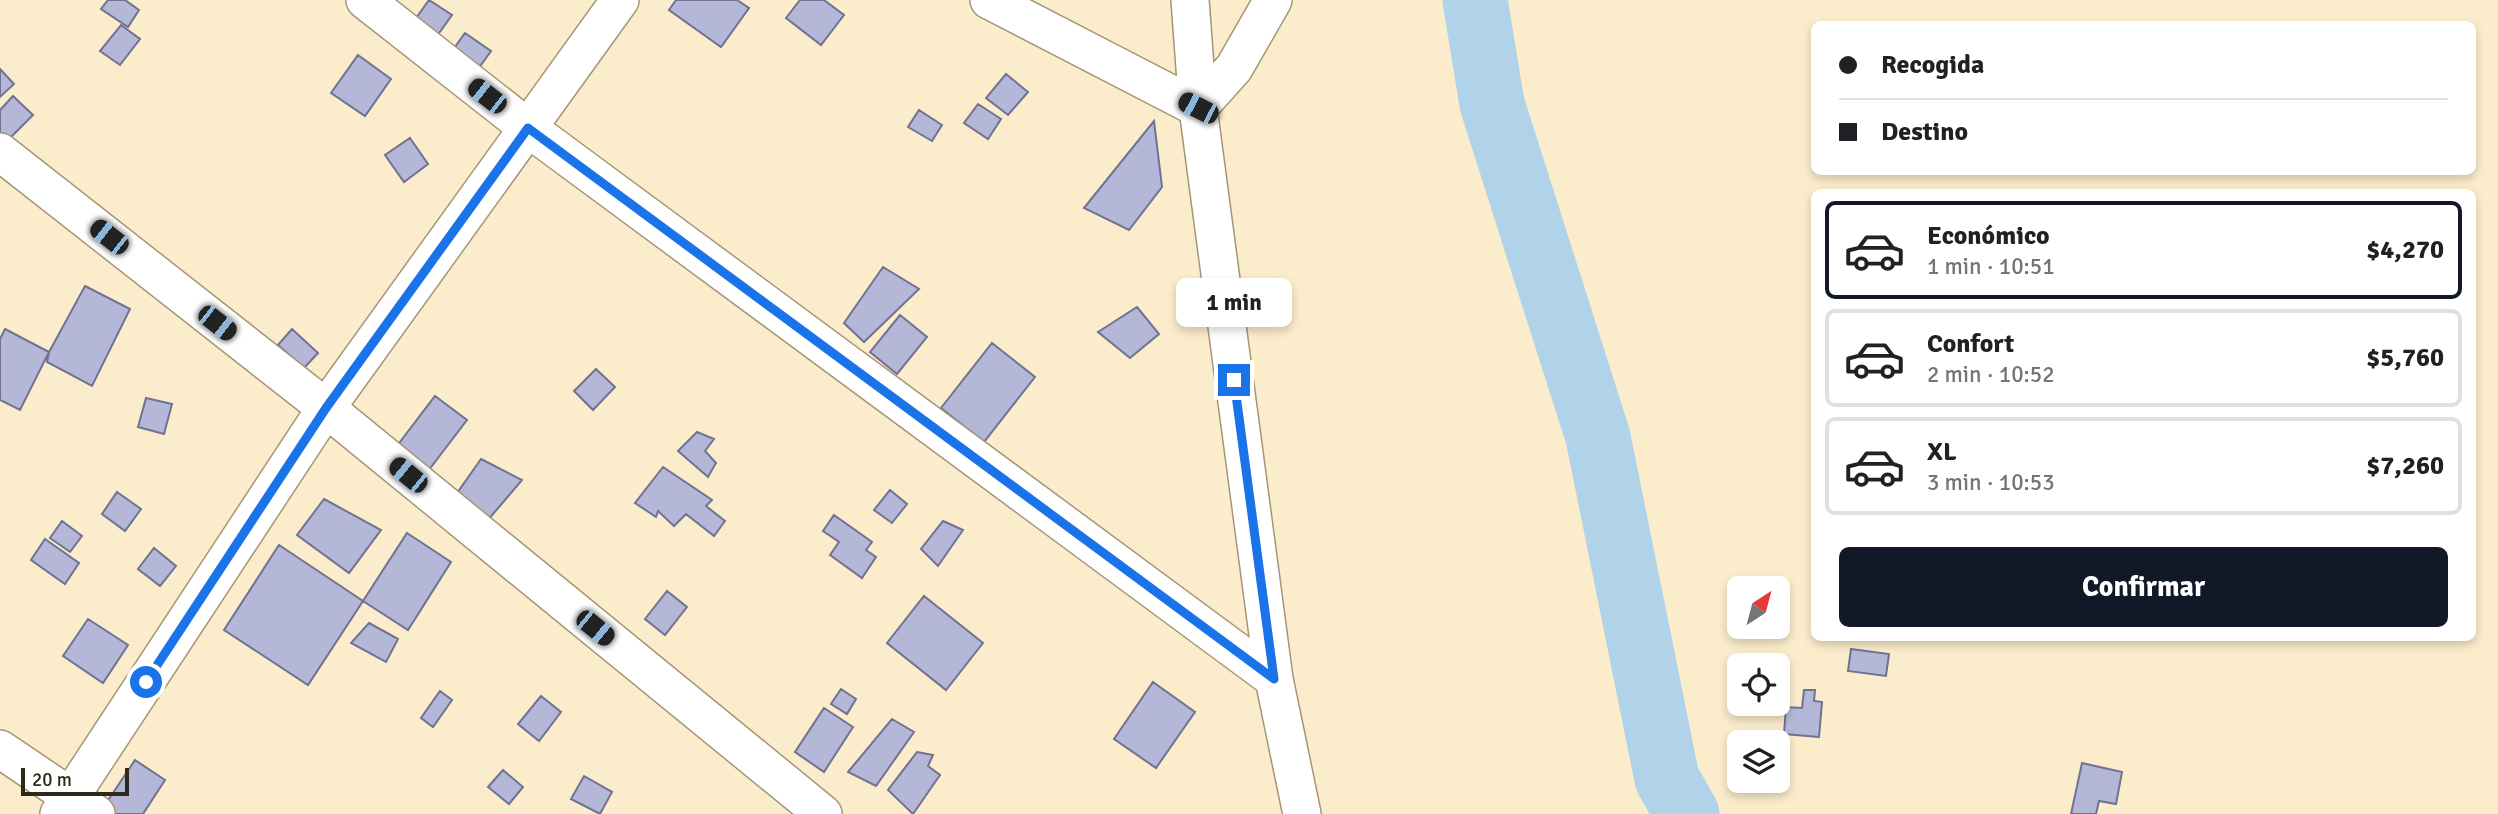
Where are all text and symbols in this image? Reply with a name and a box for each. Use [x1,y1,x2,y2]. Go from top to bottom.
text: Recogida [1881,49,1984,81]
car [464,75,511,117]
car [1175,89,1222,127]
text: Destino [1881,116,1968,148]
car [86,216,133,258]
icon: car [1843,219,1906,282]
text: Económico [1927,220,2050,252]
text: $4,270 [2366,234,2444,266]
text: 1 min · 10:51 [1927,252,2055,281]
callout: 1 min [1176,278,1292,328]
text: 1 min [1206,288,1262,317]
car [194,302,241,344]
icon: car [1843,327,1906,390]
text: Confort [1927,328,2014,360]
text: $5,760 [2366,342,2444,374]
text: 2 min · 10:52 [1927,360,2055,389]
route end [1218,364,1250,396]
icon: car [1843,435,1906,498]
text: XL [1927,436,1957,468]
text: $7,260 [2366,450,2444,482]
car [386,454,431,496]
text: 3 min · 10:53 [1927,468,2055,497]
button: Confirmar [1839,547,2448,627]
north arrow [1727,576,1790,639]
map controls [1727,576,1790,793]
car [573,607,618,649]
button: locate [1727,653,1790,716]
route start [130,666,162,698]
button: layers [1727,730,1790,793]
scale bar [21,765,130,797]
text: 20 m [32,768,72,792]

